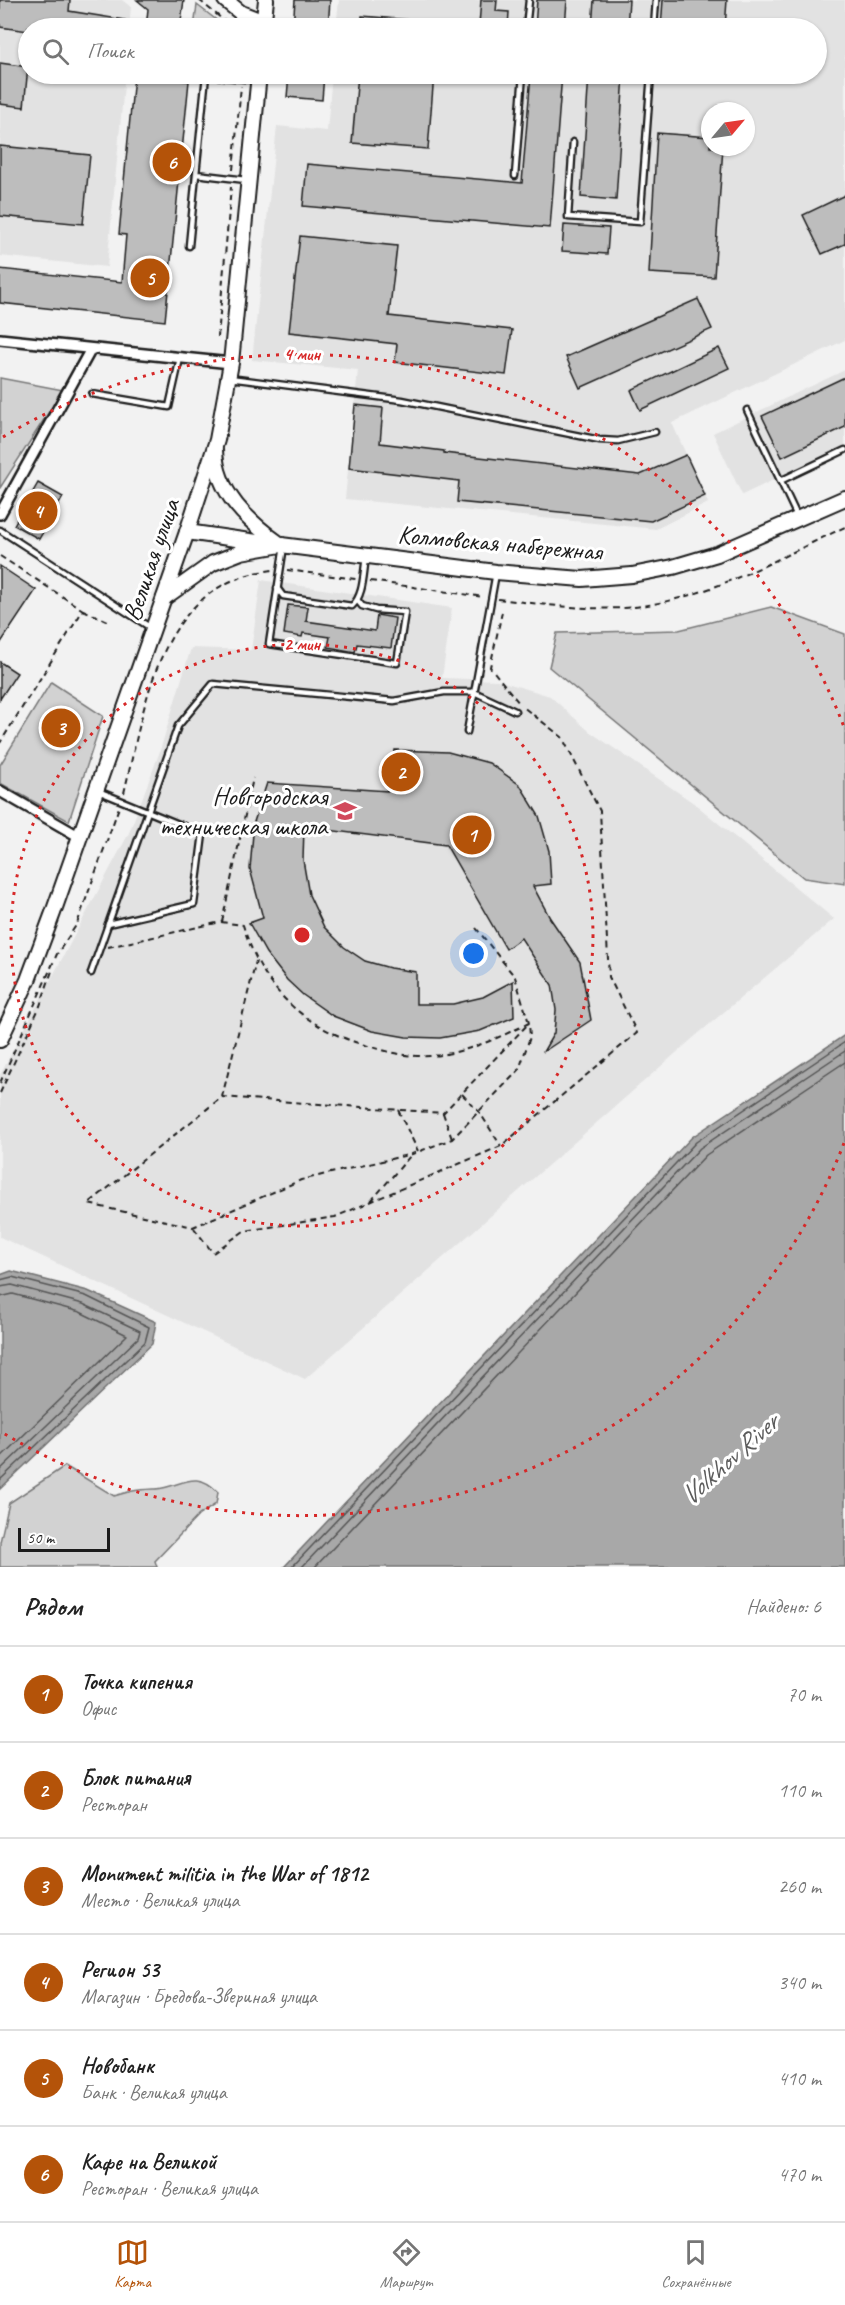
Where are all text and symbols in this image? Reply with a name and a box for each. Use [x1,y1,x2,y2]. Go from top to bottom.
search box [18,18,827,84]
icon: search [39,35,72,68]
text: Поиск [87,37,133,65]
north arrow [701,102,755,156]
pin: 6 [152,140,192,184]
pin: 5 [130,256,170,300]
text: 4 мин [284,343,321,365]
pin: 4 [18,488,57,534]
street label: Великая улица [115,493,188,625]
street label: Колмовская набережная [397,518,605,569]
text: 2 мин [284,633,321,655]
pin: 3 [42,706,80,750]
pin: 2 [382,750,420,794]
place label: Новгородская техническая школа [160,780,329,843]
school or university icon: Новгородская техническая школа [332,798,358,824]
pin: 1 [452,812,492,858]
centre of rings [292,925,312,945]
your location [459,939,488,968]
water label: Volkhov River [673,1403,788,1512]
scale bar [18,1525,110,1552]
text: 50 m [27,1528,54,1548]
text: Рядом [24,1590,82,1623]
text: Найдено: 6 [746,1594,821,1619]
text: Точка кипения [81,1668,192,1696]
text: 1 [39,1682,48,1707]
text: 70 m [787,1682,821,1707]
text: Офис [81,1696,116,1721]
text: Блок питания [81,1764,190,1792]
text: 2 [39,1778,48,1803]
text: 110 m [778,1778,821,1803]
text: Ресторан [81,1792,147,1817]
text: Monument militia in the War of 1812 [81,1860,368,1888]
text: 3 [39,1874,48,1899]
text: 260 m [778,1874,821,1899]
text: Место · Великая улица [81,1888,239,1913]
text: Регион 53 [81,1956,159,1984]
text: 4 [39,1970,48,1995]
text: 340 m [778,1970,821,1995]
text: Магазин · Бредова-Звериная улица [81,1984,317,2009]
text: Новобанк [81,2052,153,2080]
text: 5 [39,2066,48,2091]
text: 410 m [778,2066,821,2091]
text: Банк · Великая улица [81,2080,226,2105]
text: Кафе на Великой [81,2148,216,2176]
text: 6 [39,2162,48,2187]
text: 470 m [778,2162,821,2187]
text: Ресторан · Великая улица [81,2176,258,2201]
tab: Карта [114,2236,151,2292]
tab: Маршрут [380,2236,432,2292]
tab: Сохранённые [661,2236,731,2292]

